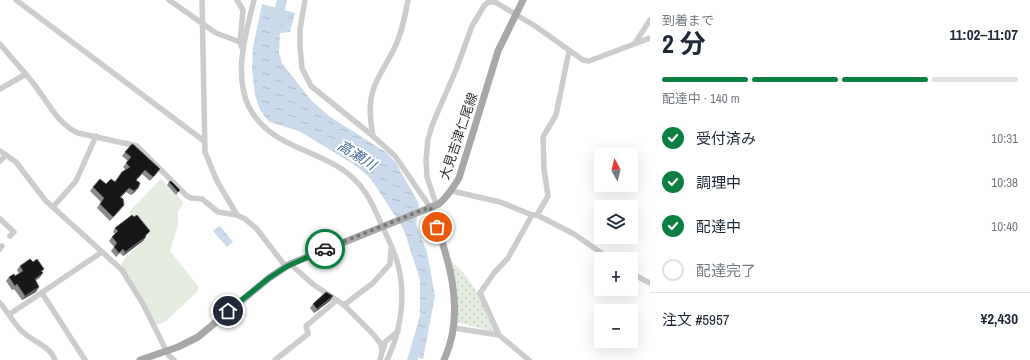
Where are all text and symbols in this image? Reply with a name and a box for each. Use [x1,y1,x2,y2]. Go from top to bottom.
text: 到着まで [662,12,714,29]
text: 11:02–11:07 [950,24,1018,45]
text: 2 分 [662,26,706,61]
street label: 大見吉津仁尾線 [436,90,481,182]
text: 配達中 · 140 m [662,90,740,107]
icon: check [662,127,684,149]
text: 受付済み [696,128,756,149]
text: 10:31 [991,130,1018,147]
water label: 高瀬川 [334,136,381,175]
north arrow [594,148,638,192]
map controls [594,148,638,348]
icon: check [662,171,684,193]
text: 調理中 [696,172,741,193]
text: 10:38 [991,174,1018,191]
button: layers [594,200,638,244]
pin [420,210,454,244]
icon: check [662,215,684,237]
icon: bag [426,216,448,238]
text: 配達中 [696,216,741,237]
text: 10:40 [991,218,1018,235]
courier [305,229,345,269]
icon: car [314,238,336,260]
button: + [594,252,638,296]
text: 配達完了 [696,260,756,281]
pin [211,294,245,328]
icon: home [217,300,239,322]
button: − [594,304,638,348]
text: ¥2,430 [980,308,1018,329]
text: 注文 #5957 [662,309,730,330]

